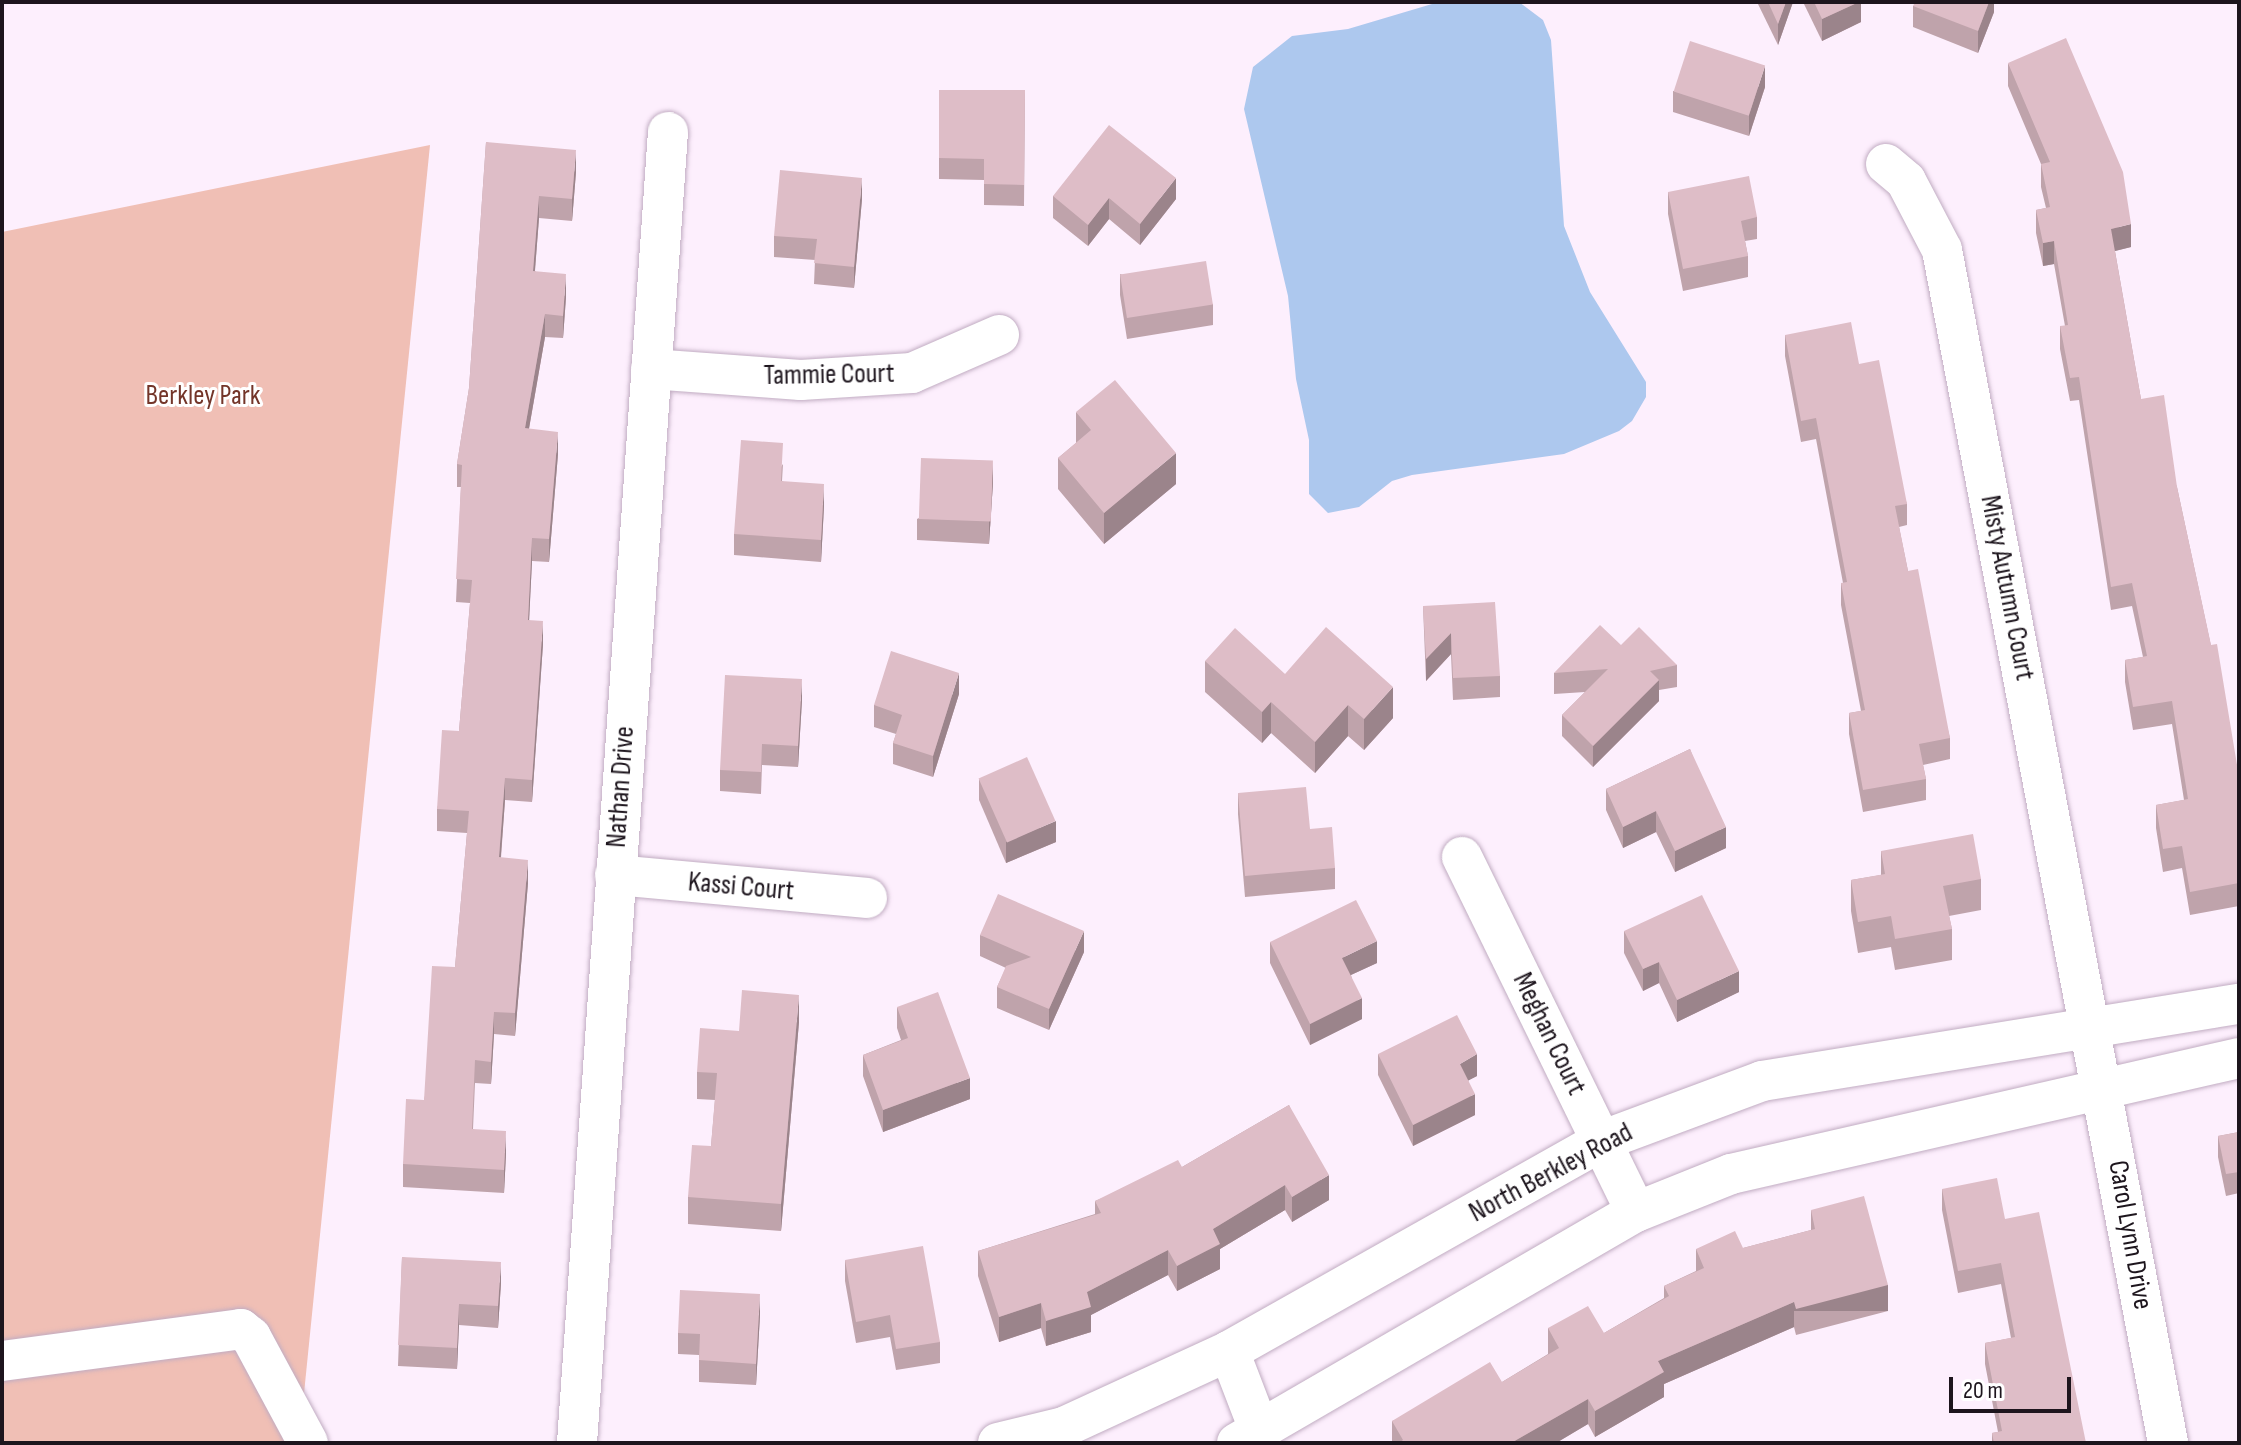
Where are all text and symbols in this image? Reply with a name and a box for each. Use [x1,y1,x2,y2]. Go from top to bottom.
street label: Tammie Court [763,357,895,393]
park label: Berkley Park [146,379,260,413]
street label: Misty Autumn Court [1973,493,2041,683]
street label: Nathan Drive [600,725,642,849]
street label: Kassi Court [687,866,795,908]
street label: Meghan Court [1505,967,1593,1101]
street label: North Berkley Road [1464,1116,1638,1230]
street label: Carol Lynn Drive [2100,1158,2160,1312]
scale bar [1953,1361,2075,1411]
text: 20 m [1963,1376,2003,1405]

